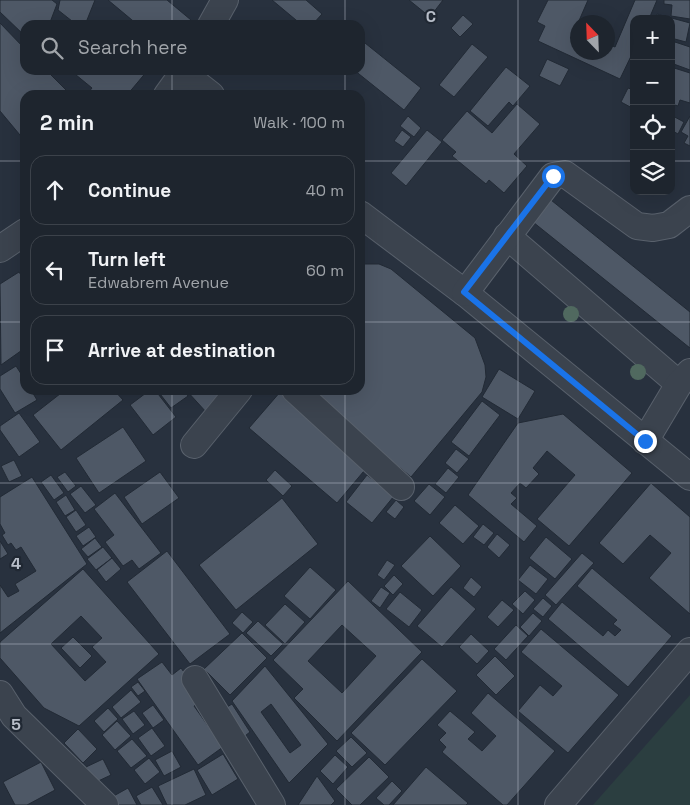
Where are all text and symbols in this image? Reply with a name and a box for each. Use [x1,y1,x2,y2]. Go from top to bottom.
text: C [426,6,436,27]
north arrow [570,15,615,60]
map controls [630,15,675,195]
button: + [630,15,675,60]
search box [20,20,365,75]
icon: search [38,34,66,62]
text: Search here [78,35,188,60]
button: − [630,60,675,105]
button: locate [630,105,675,150]
text: 2 min [40,109,94,136]
text: Walk · 100 m [253,112,345,133]
button: layers [630,150,675,195]
route start [542,165,565,188]
icon: ahead [41,176,69,204]
text: Continue [88,178,171,203]
text: 40 m [306,180,344,201]
text: Turn left [88,247,166,272]
icon: left [41,256,69,284]
text: 60 m [306,260,344,281]
text: Edwabrem Avenue [88,272,229,293]
icon: arrive [41,336,69,364]
text: Arrive at destination [88,338,276,363]
route end [634,430,657,453]
text: 4 [11,553,21,574]
text: 5 [11,714,21,735]

